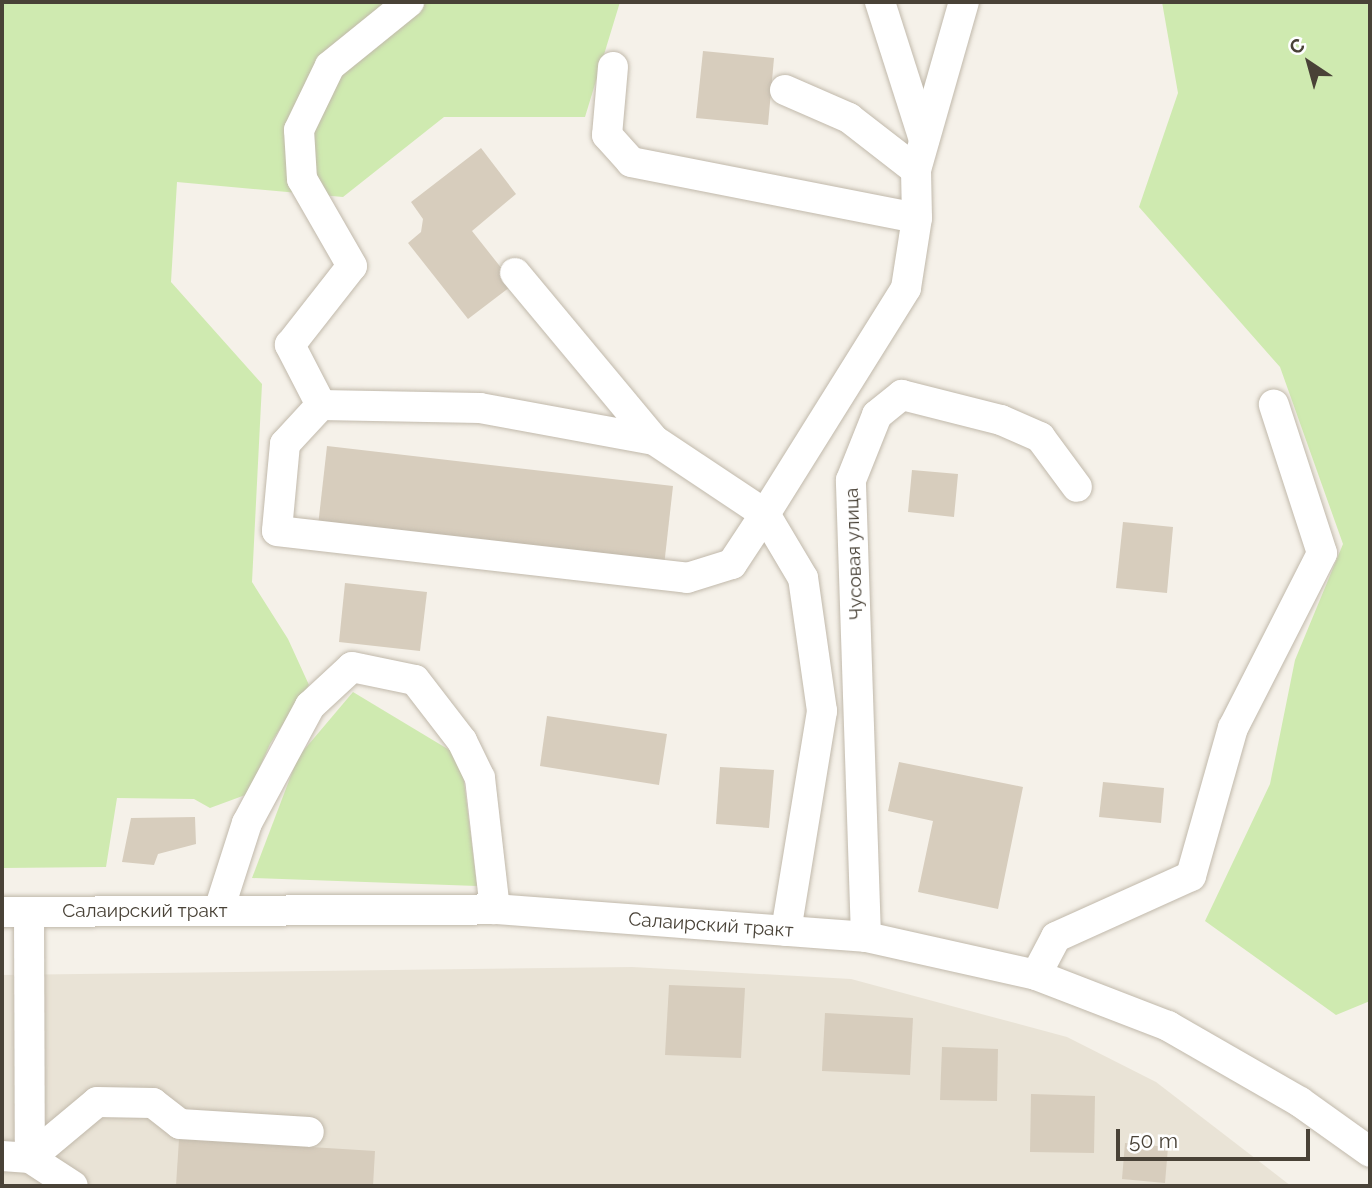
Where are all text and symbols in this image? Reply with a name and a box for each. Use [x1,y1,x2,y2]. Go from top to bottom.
north arrow [1274,28,1344,98]
text: С [1285,33,1308,59]
street label: Чусовая улица [840,487,868,621]
street label: Салаирский тракт [62,900,228,922]
street label: Салаирский тракт [628,908,794,942]
scale bar [1120,1114,1314,1158]
text: 50 m [1129,1128,1178,1153]

